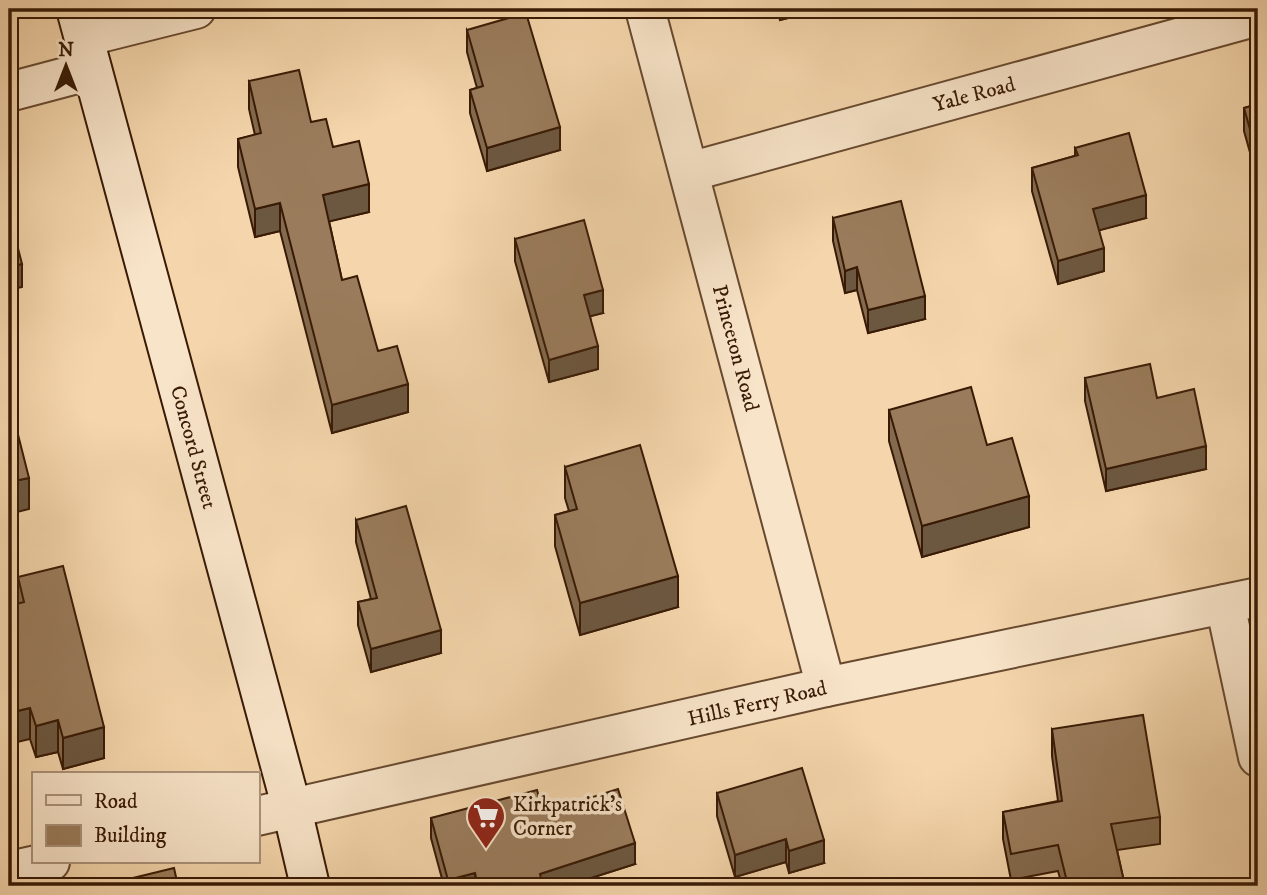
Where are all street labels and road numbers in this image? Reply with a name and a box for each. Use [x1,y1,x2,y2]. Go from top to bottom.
street label: Yale Road [930,71,1019,118]
street label: Princeton Road [706,282,765,415]
street label: Concord Street [164,383,222,512]
street label: Hills Ferry Road [685,675,830,733]

